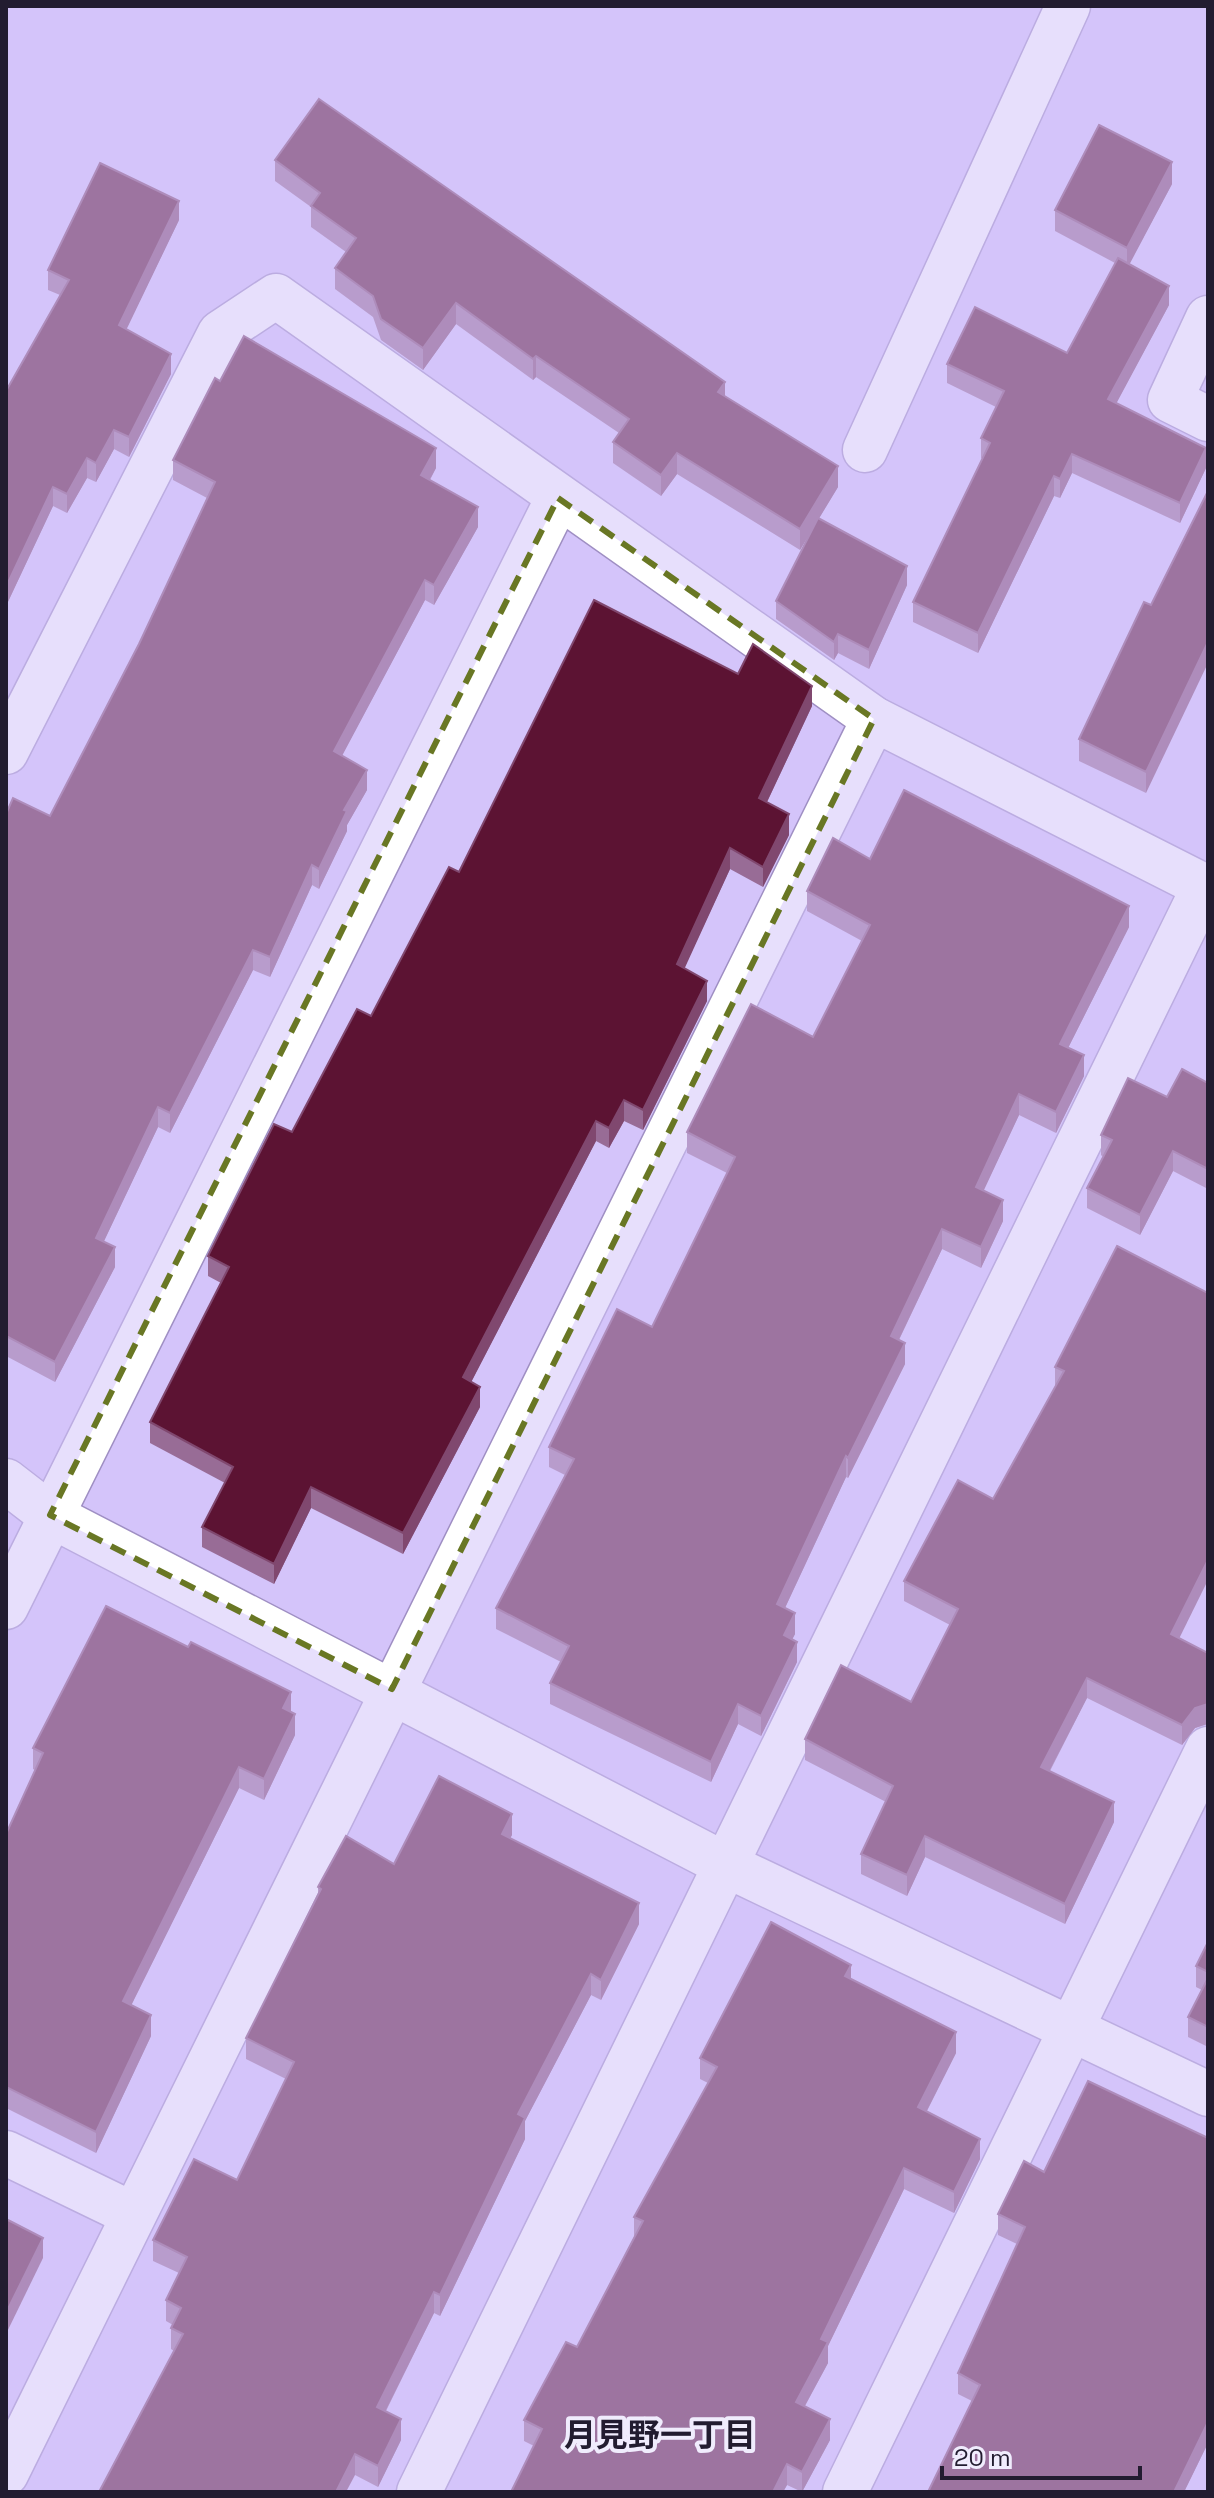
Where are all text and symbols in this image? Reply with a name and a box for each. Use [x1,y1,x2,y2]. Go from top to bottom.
district label: 月見野一丁目 [564,2415,756,2455]
scale bar [942,2430,1140,2480]
text: 20 m [954,2442,1011,2473]

